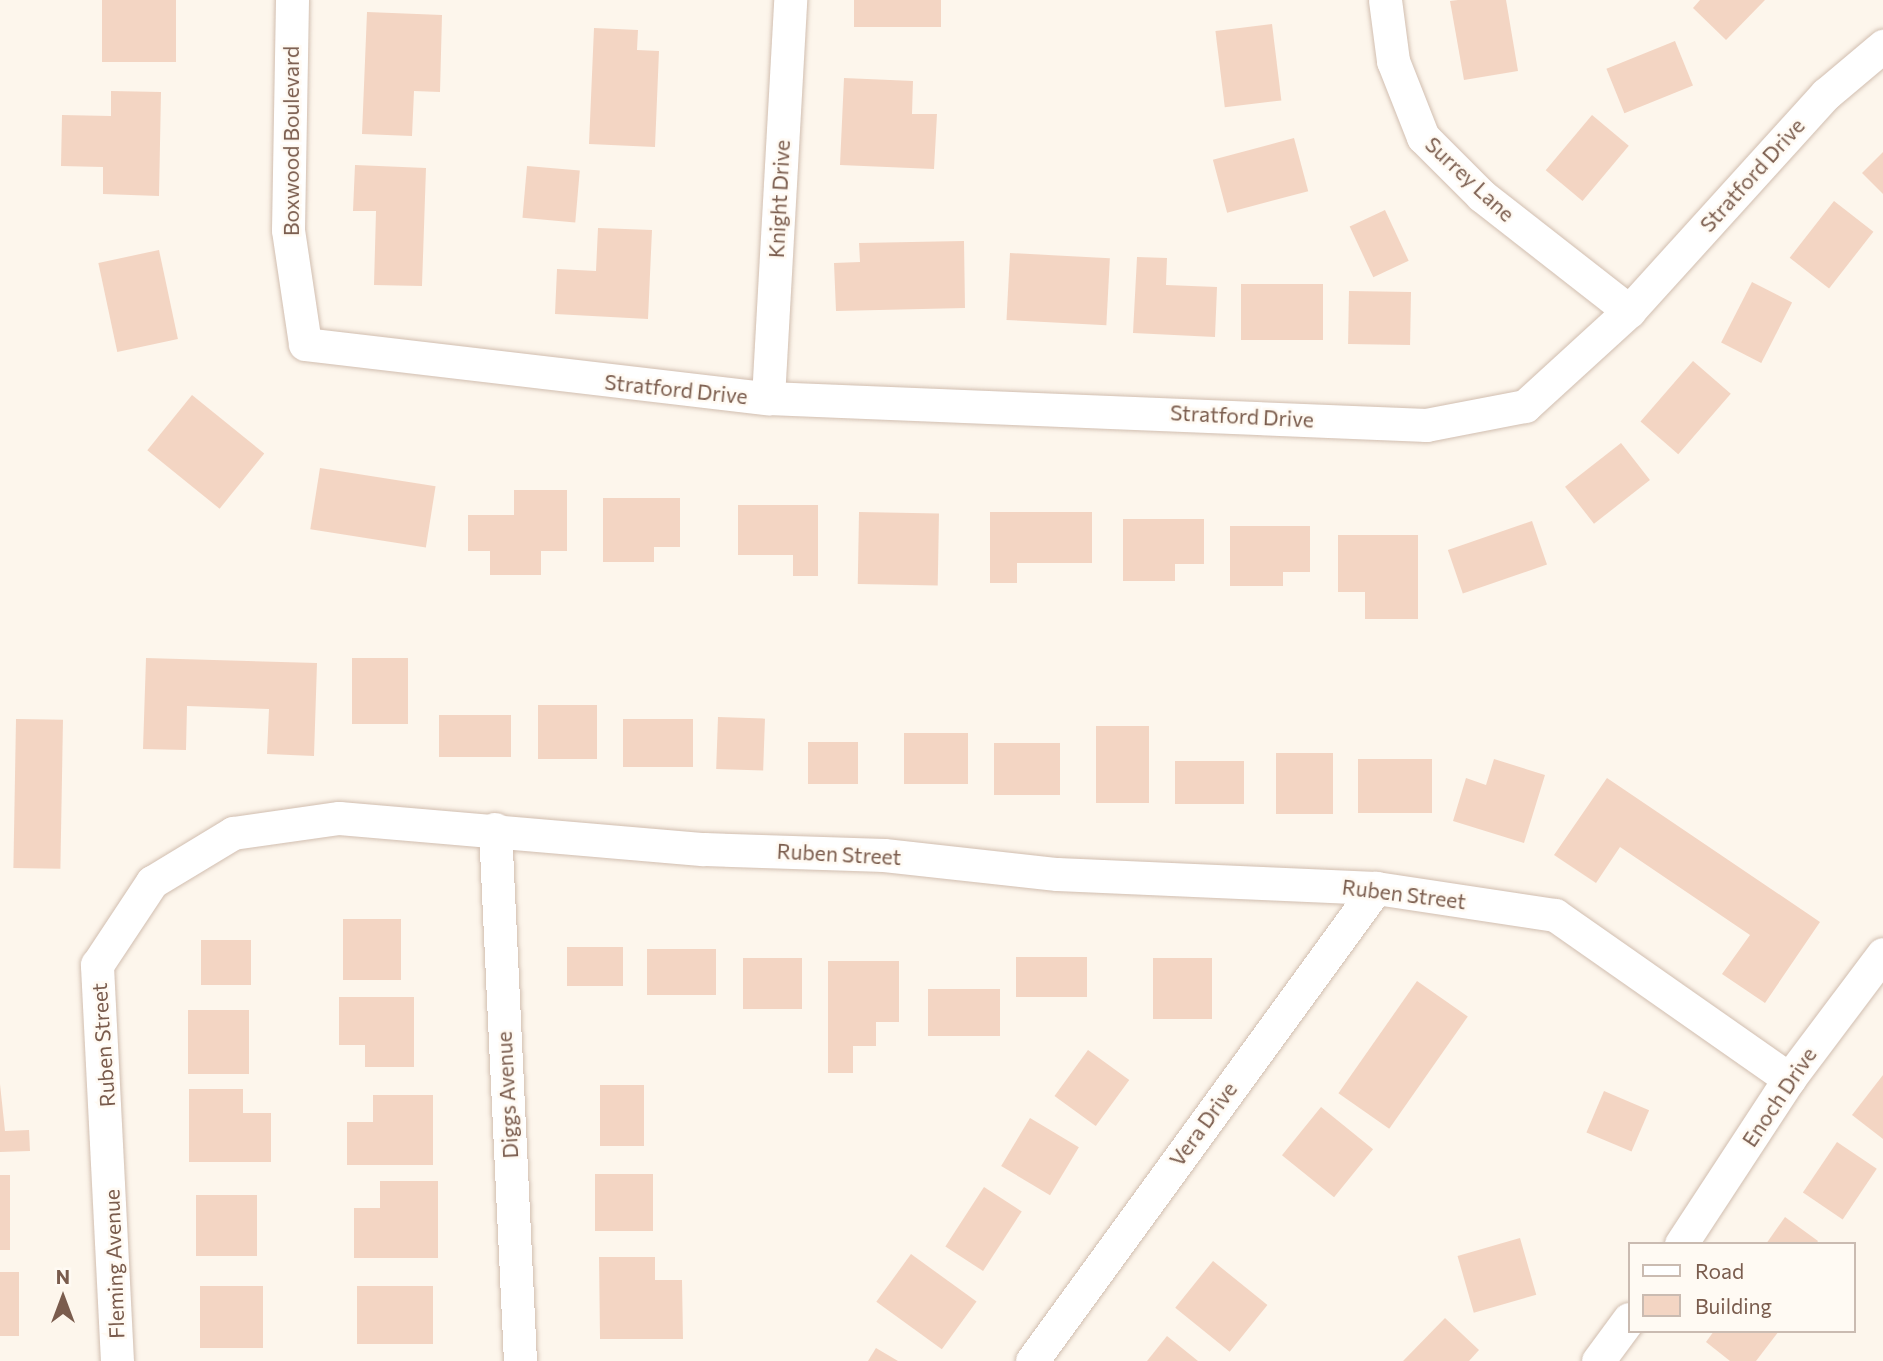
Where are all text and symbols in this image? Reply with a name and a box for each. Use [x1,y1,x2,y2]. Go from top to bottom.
street label: Boxwood Boulevard [278,46,304,236]
street label: Stratford Drive [1695,113,1809,237]
street label: Surrey Lane [1420,131,1520,227]
street label: Knight Drive [763,139,795,259]
street label: Stratford Drive [603,369,749,409]
street label: Stratford Drive [1170,400,1314,432]
street label: Ruben Street [776,838,902,870]
street label: Ruben Street [1341,874,1467,914]
street label: Ruben Street [86,982,120,1108]
street label: Diggs Avenue [491,1031,523,1159]
street label: Enoch Drive [1737,1043,1821,1151]
street label: Vera Drive [1164,1077,1242,1171]
street label: Fleming Avenue [99,1189,129,1339]
legend [1628,1242,1855,1333]
text: Road [1695,1258,1744,1283]
north arrow [28,1263,98,1333]
text: N [56,1265,70,1288]
text: Building [1695,1293,1772,1318]

